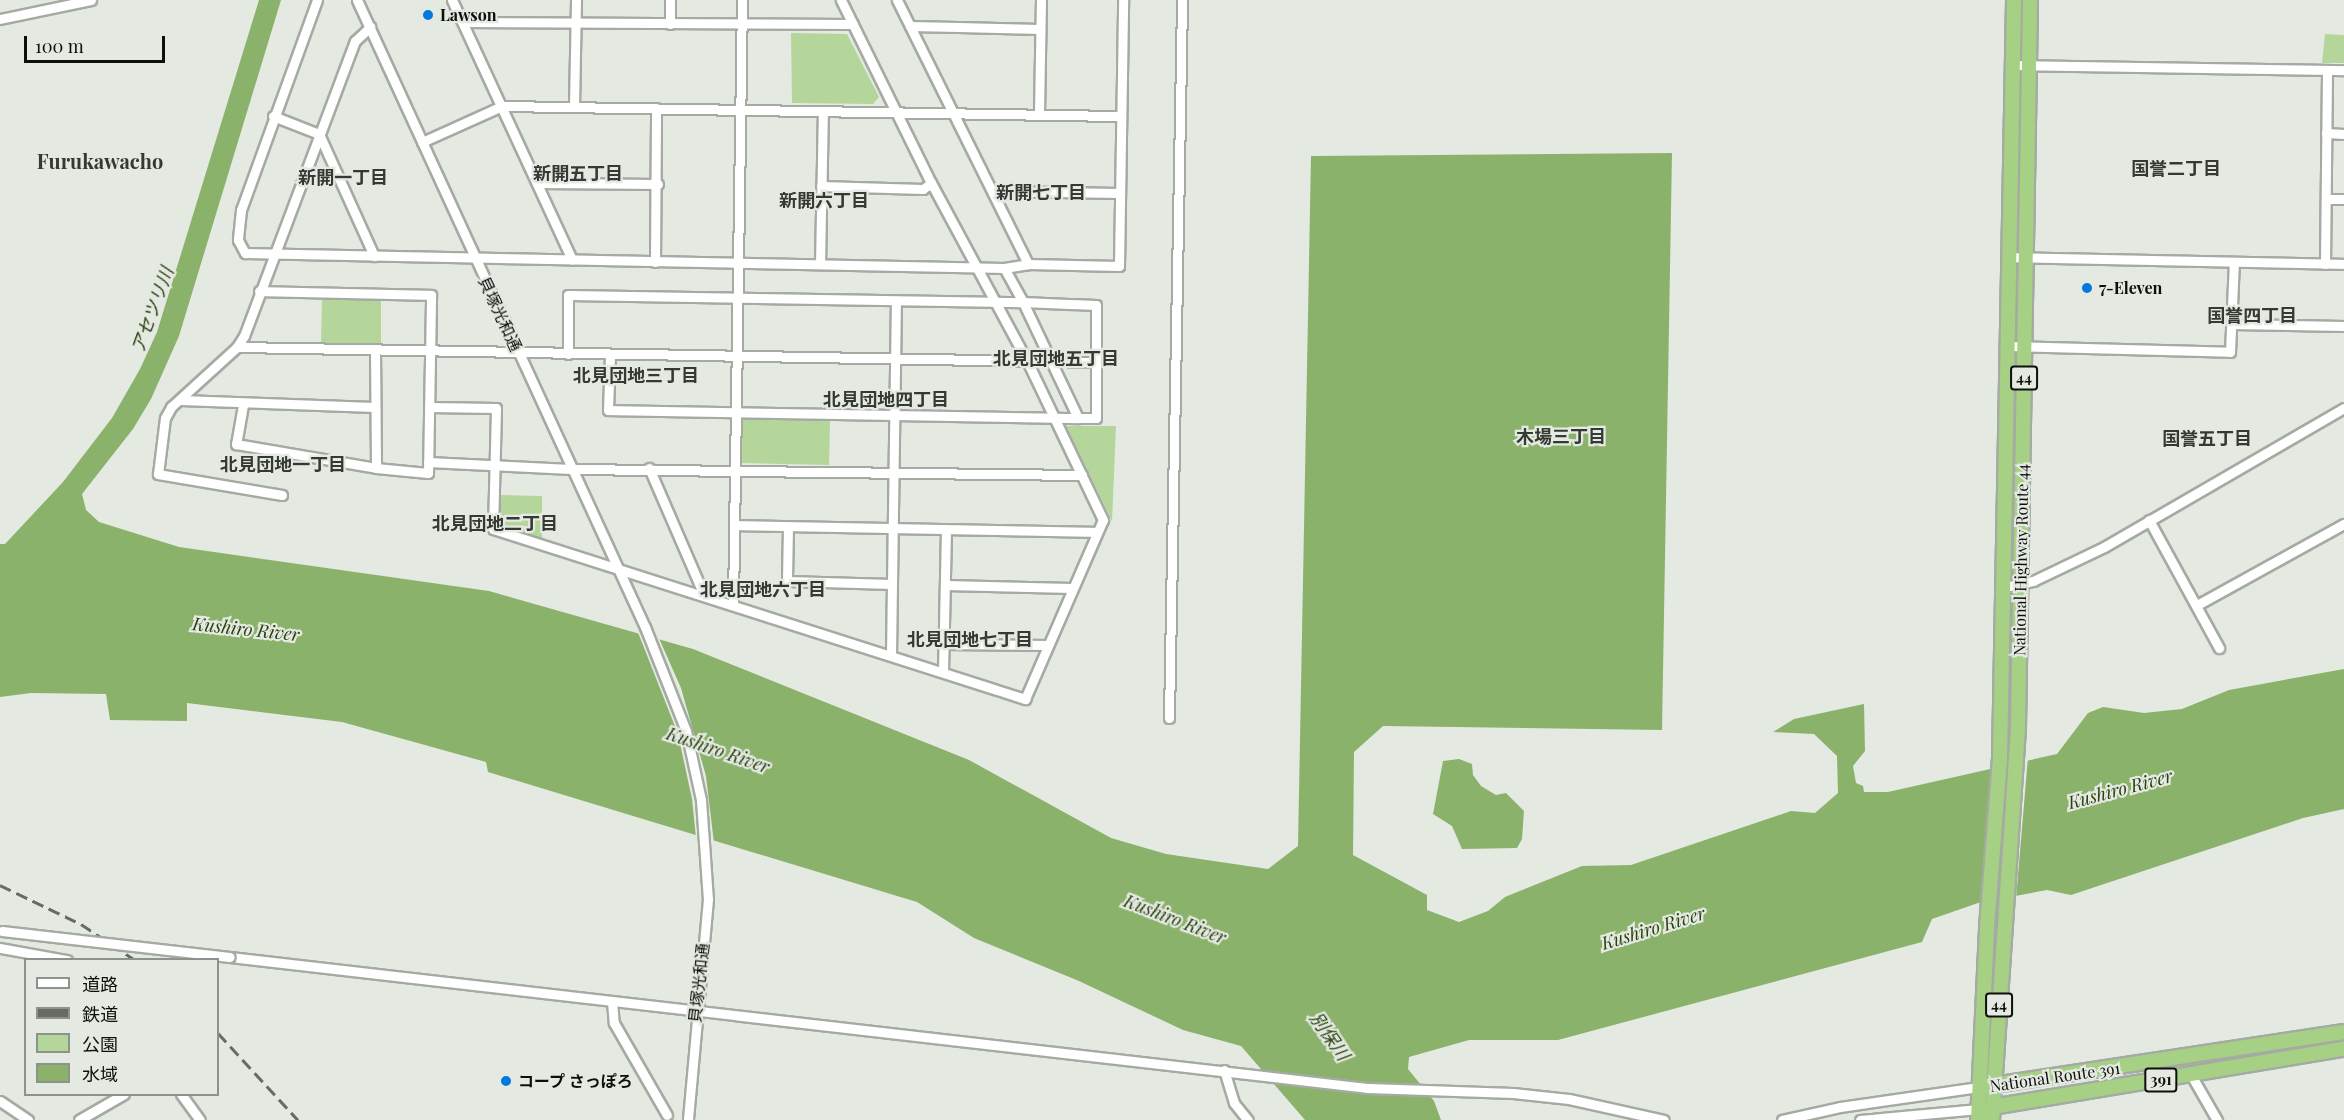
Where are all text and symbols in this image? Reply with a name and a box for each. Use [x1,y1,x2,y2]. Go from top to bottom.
place label: Lawson [440,5,497,25]
marker: Lawson [421,8,435,22]
scale bar [27,24,168,62]
text: 100 m [35,34,84,58]
district label: Furukawacho [37,148,163,172]
district label: 国誉二丁目 [2131,157,2221,179]
district label: 新開五丁目 [533,162,623,184]
district label: 新開一丁目 [298,166,388,188]
district label: 新開七丁目 [996,181,1086,203]
district label: 新開六丁目 [779,189,869,211]
water label: アセツリ川 [126,264,178,356]
street label: 貝塚光和通 [474,274,526,354]
place label: 7-Eleven [2099,278,2162,298]
marker: 7-Eleven [2080,281,2094,295]
district label: 国誉四丁目 [2207,304,2297,326]
district label: 北見団地五丁目 [993,347,1119,369]
district label: 北見団地三丁目 [573,364,699,386]
road number: 44 [2009,366,2039,390]
district label: 北見団地四丁目 [823,388,949,410]
district label: 木場三丁目 [1516,425,1606,447]
district label: 国誉五丁目 [2162,427,2252,449]
district label: 北見団地一丁目 [220,453,346,475]
street label: National Highway Route 44 [2010,463,2032,657]
district label: 北見団地二丁目 [432,512,558,534]
district label: 北見団地六丁目 [700,578,826,600]
water label: Kushiro River [192,613,300,645]
district label: 北見団地七丁目 [907,628,1033,650]
water label: Kushiro River [664,722,772,778]
water label: Kushiro River [2065,765,2175,813]
water label: Kushiro River [1121,890,1229,948]
water label: Kushiro River [1599,902,1707,954]
street label: 貝塚光和通 [685,942,713,1024]
legend [24,958,219,1096]
text: 道路 [82,972,118,996]
road number: 44 [1984,993,2014,1017]
text: 鉄道 [82,1002,118,1026]
water label: 別保川 [1306,1008,1354,1064]
text: 公園 [82,1032,118,1056]
street label: National Route 391 [1989,1058,2121,1096]
text: 水域 [82,1062,118,1086]
road number: 391 [2143,1068,2179,1092]
place label: コープ さっぽろ [518,1071,634,1091]
marker: コープ さっぽろ [499,1074,513,1088]

